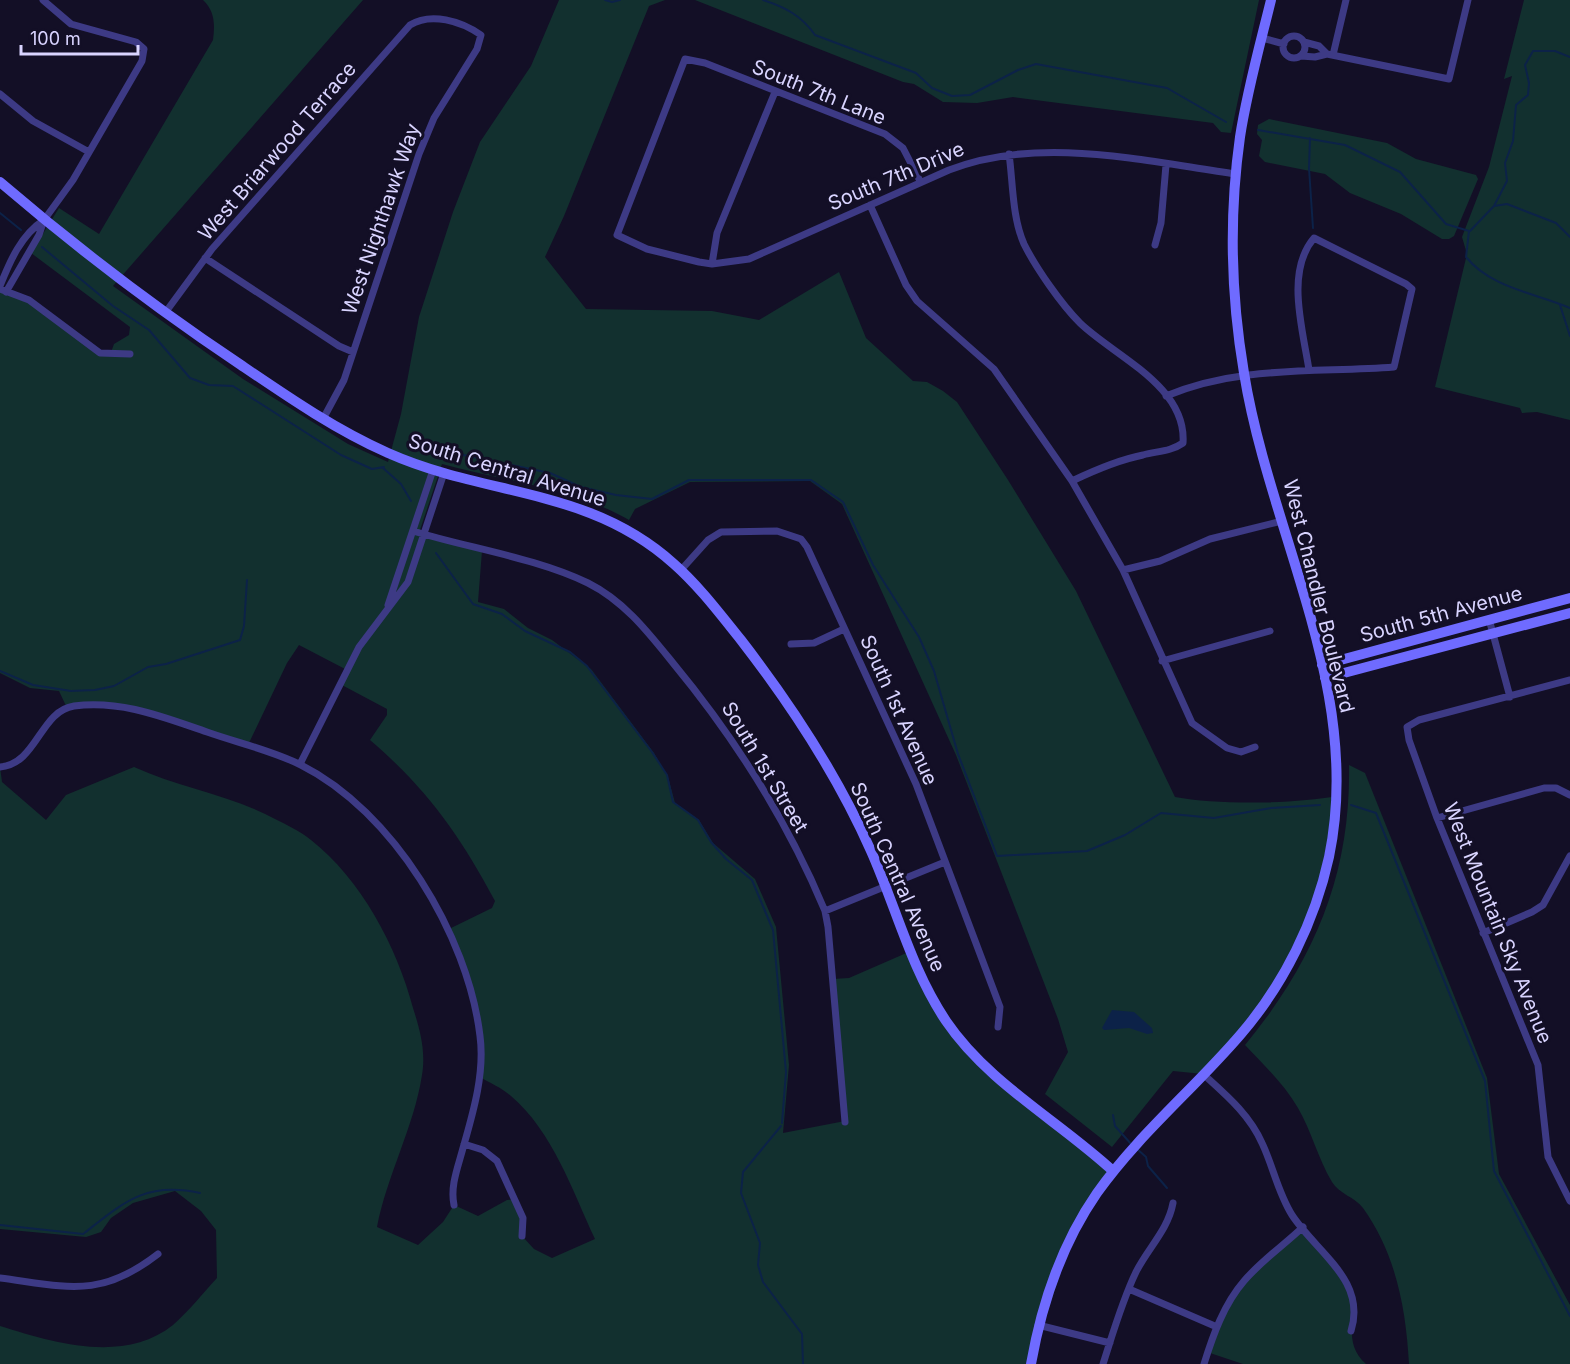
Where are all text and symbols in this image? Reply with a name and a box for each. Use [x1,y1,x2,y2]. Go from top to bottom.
scale bar [21,18,138,56]
text: 100 m [30,28,81,49]
street label: South 7th Lane [749,54,889,130]
street label: West Briarwood Terrace [193,57,361,245]
street label: West Nighthawk Way [337,120,425,318]
street label: South 7th Drive [824,137,968,215]
street label: South Central Avenue [406,429,608,511]
street label: West Chandler Boulevard [1278,477,1360,715]
street label: South 5th Avenue [1357,581,1525,647]
street label: South 1st Avenue [855,631,943,789]
street label: South 1st Street [717,697,814,837]
street label: South Central Avenue [845,779,951,975]
street label: West Mountain Sky Avenue [1439,799,1557,1047]

